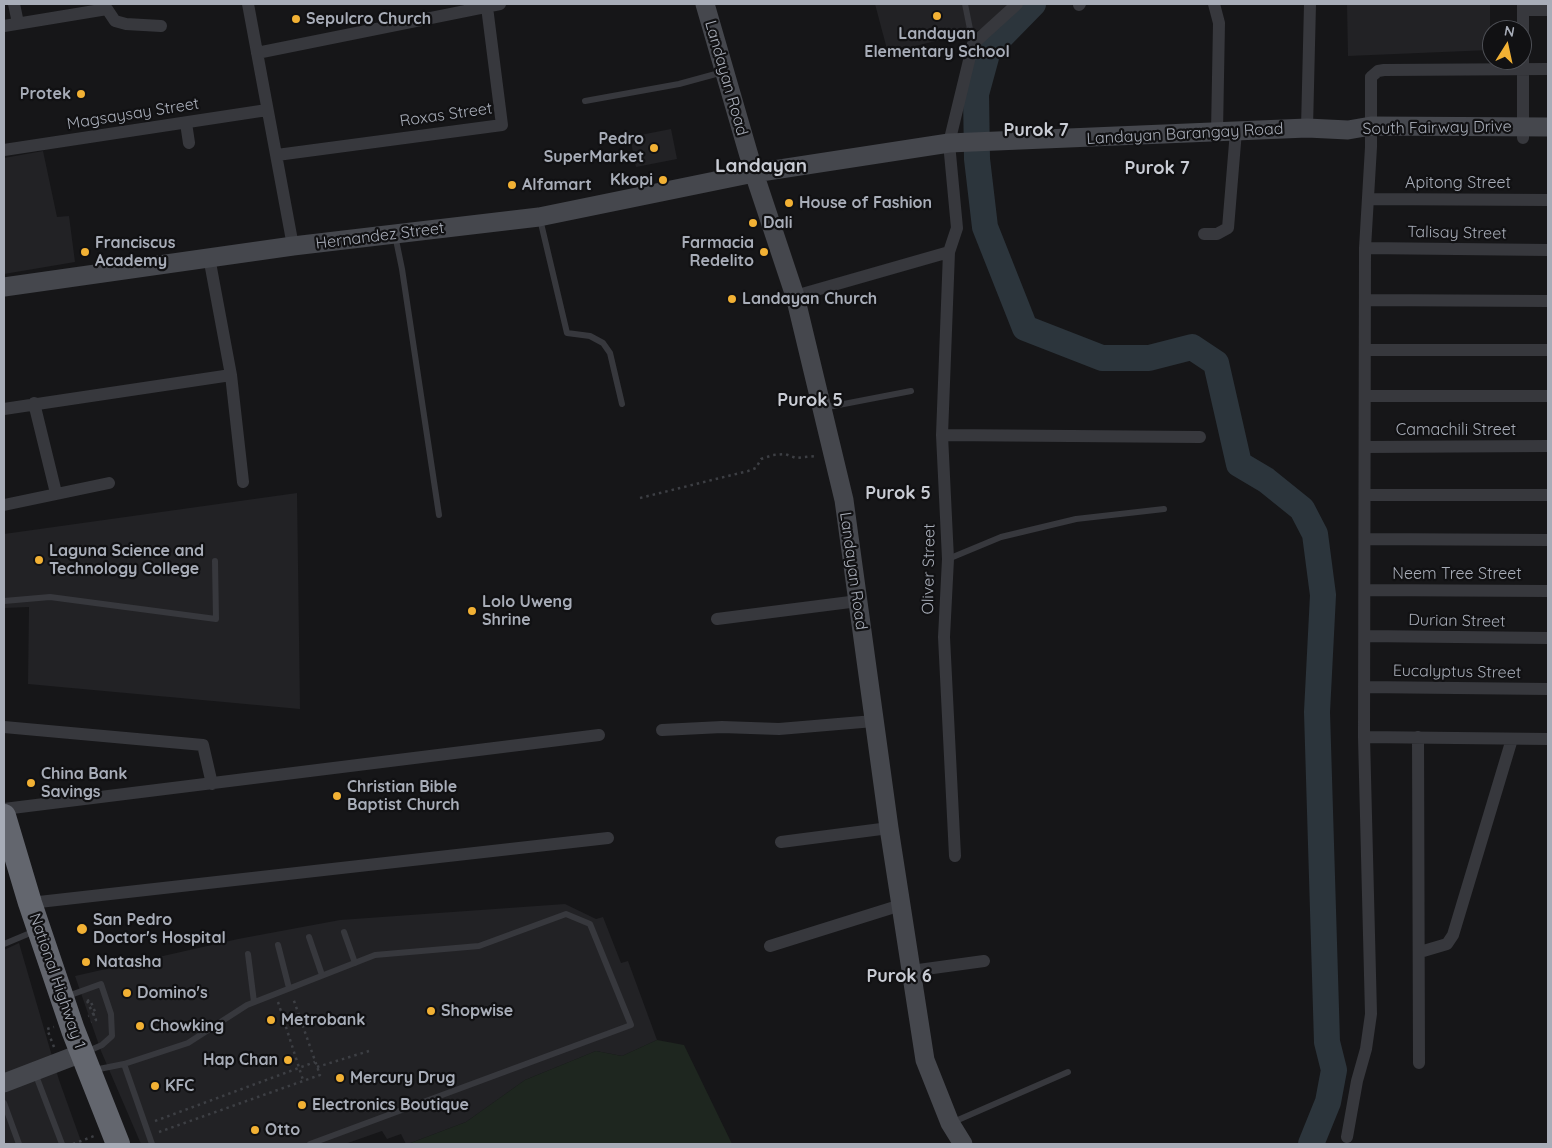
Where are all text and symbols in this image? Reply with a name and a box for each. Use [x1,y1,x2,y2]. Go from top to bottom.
place label: Sepulcro Church [306,9,431,29]
marker: Landayan Elementary School [931,10,943,22]
marker: Sepulcro Church [290,13,302,25]
street label: Landayan Road [700,18,752,138]
north arrow [1482,20,1532,70]
text: N [1503,21,1516,41]
place label: Landayan Elementary School [864,24,1010,62]
place label: Protek [20,84,71,104]
marker: Protek [75,88,87,100]
street label: Magsaysay Street [66,94,200,134]
street label: Roxas Street [399,99,493,131]
street label: South Fairway Drive [1362,117,1512,139]
street label: Landayan Barangay Road [1086,119,1284,149]
district label: Purok 7 [1003,120,1069,142]
place label: Pedro SuperMarket [544,129,644,167]
marker: Pedro SuperMarket [648,142,660,154]
district label: Landayan [715,155,807,177]
district label: Purok 7 [1124,158,1190,180]
place label: Kkopi [610,170,653,190]
street label: Apitong Street [1405,173,1511,193]
marker: Kkopi [657,174,669,186]
place label: Alfamart [522,175,592,195]
marker: Alfamart [506,179,518,191]
place label: House of Fashion [799,193,932,213]
marker: House of Fashion [783,197,795,209]
place label: Dali [763,213,793,233]
marker: Dali [747,217,759,229]
street label: Hernandez Street [315,219,445,253]
street label: Talisay Street [1407,223,1507,243]
place label: Franciscus Academy [95,233,175,271]
place label: Farmacia Redelito [681,233,754,271]
marker: Franciscus Academy [79,246,91,258]
marker: Farmacia Redelito [758,246,770,258]
place label: Landayan Church [742,289,877,309]
marker: Landayan Church [726,293,738,305]
district label: Purok 5 [777,390,843,412]
street label: Camachili Street [1396,420,1516,440]
district label: Purok 5 [865,483,931,505]
street label: Landayan Road [835,511,871,631]
street label: Oliver Street [919,523,939,615]
place label: Laguna Science and Technology College [49,541,204,579]
marker: Laguna Science and Technology College [33,554,45,566]
street label: Neem Tree Street [1392,564,1522,584]
place label: Lolo Uweng Shrine [482,592,572,630]
marker: Lolo Uweng Shrine [466,605,478,617]
street label: Durian Street [1408,611,1506,631]
street label: Eucalyptus Street [1393,661,1521,683]
place label: China Bank Savings [41,764,127,802]
marker: China Bank Savings [25,777,37,789]
place label: Christian Bible Baptist Church [347,777,460,815]
marker: Christian Bible Baptist Church [331,790,343,802]
place label: San Pedro Doctor's Hospital [93,910,226,948]
street label: National Highway 1 [25,911,89,1051]
marker: San Pedro Doctor's Hospital [75,922,89,936]
place label: Natasha [96,952,162,972]
marker: Natasha [80,956,92,968]
district label: Purok 6 [866,966,932,988]
place label: Domino's [137,983,208,1003]
marker: Domino's [121,987,133,999]
place label: Shopwise [441,1001,513,1021]
marker: Shopwise [425,1005,437,1017]
place label: Metrobank [281,1010,365,1030]
marker: Metrobank [265,1014,277,1026]
place label: Chowking [150,1016,224,1036]
marker: Chowking [134,1020,146,1032]
place label: Hap Chan [203,1050,278,1070]
marker: Hap Chan [282,1054,294,1066]
place label: Mercury Drug [350,1068,455,1088]
marker: Mercury Drug [334,1072,346,1084]
place label: KFC [165,1076,194,1096]
marker: KFC [149,1080,161,1092]
place label: Electronics Boutique [312,1095,469,1115]
marker: Electronics Boutique [296,1099,308,1111]
place label: Otto [265,1120,300,1140]
marker: Otto [249,1124,261,1136]

